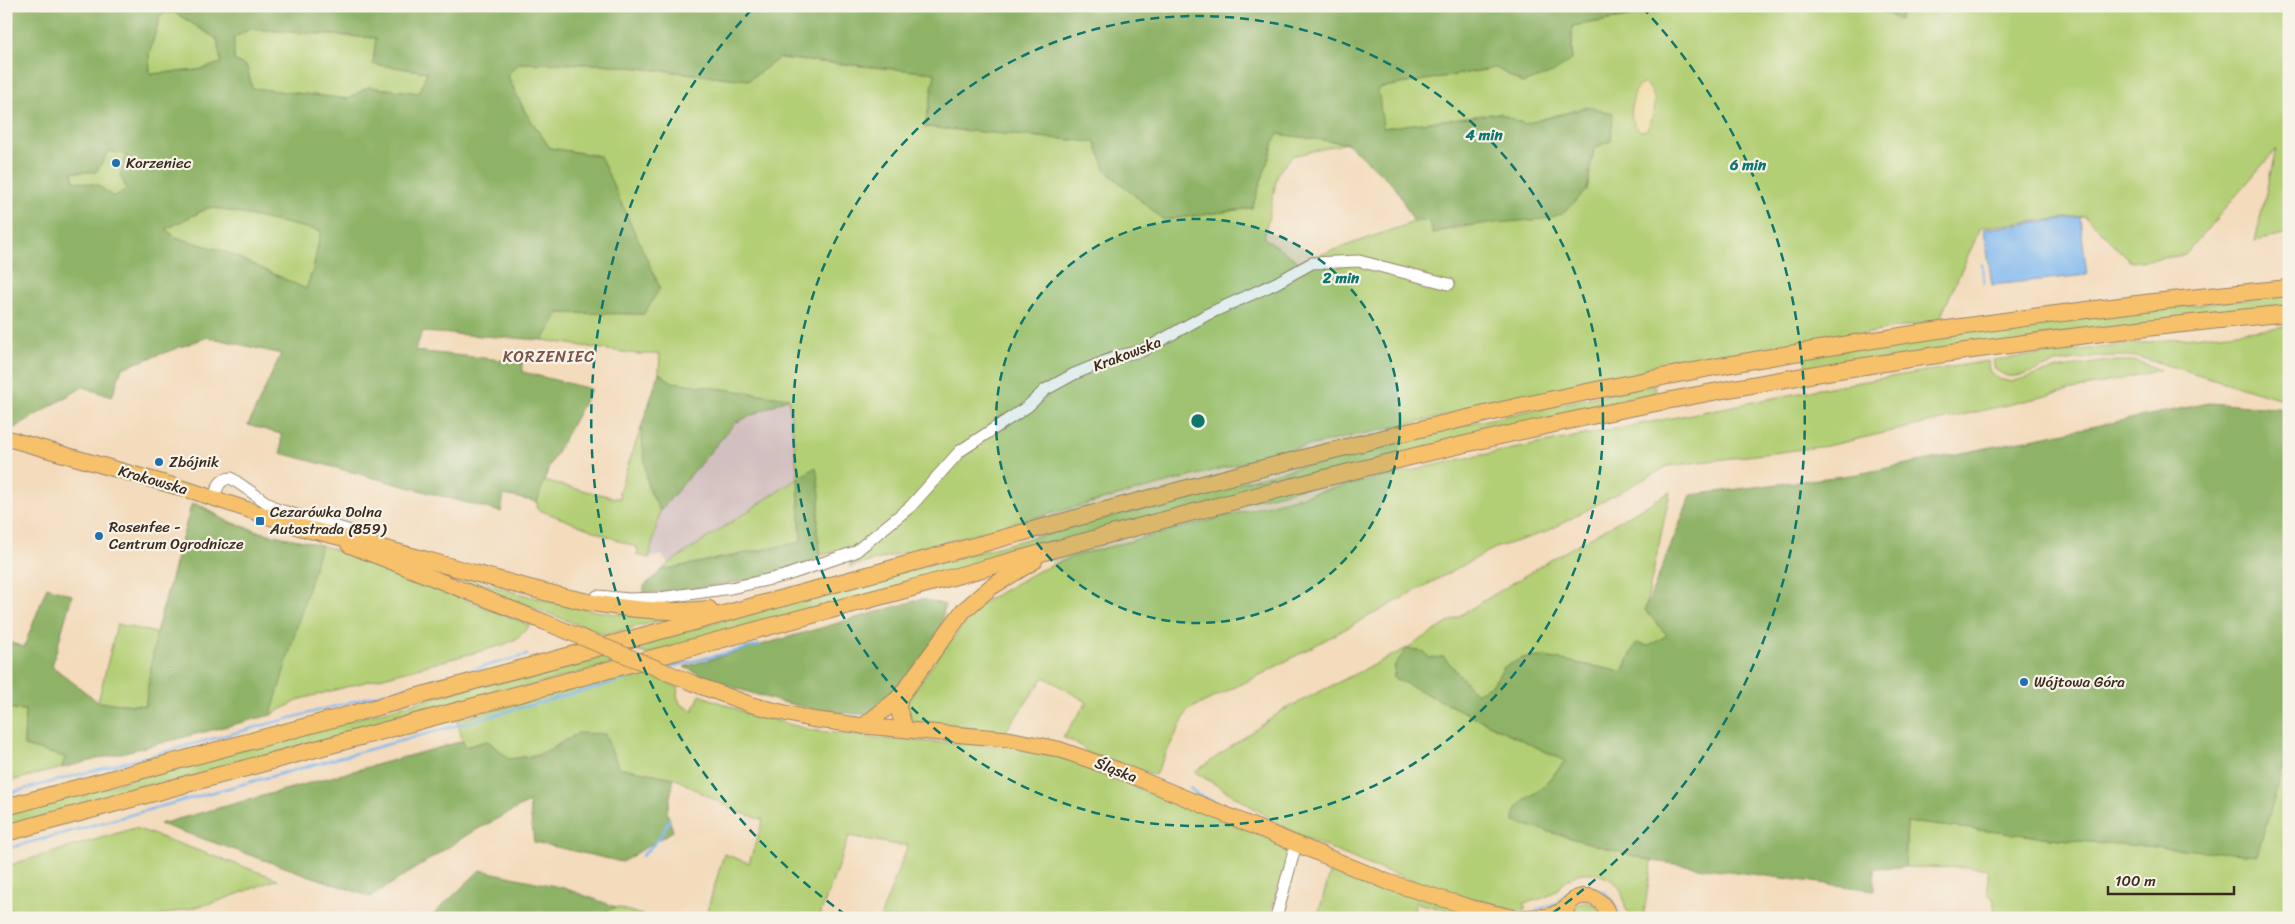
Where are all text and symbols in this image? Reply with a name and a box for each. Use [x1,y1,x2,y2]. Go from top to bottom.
text: 4 min [1464,122,1503,148]
place label: Korzeniec [126,150,192,176]
text: 6 min [1729,152,1767,178]
marker: Korzeniec [110,157,122,169]
text: 2 min [1322,265,1360,291]
street label: Krakowska [1089,329,1165,379]
district label: KORZENIEC [503,342,595,371]
centre of rings [1189,412,1207,430]
place label: Zbójnik [169,449,220,475]
marker: Zbójnik [153,456,165,468]
street label: Krakowska [115,458,191,502]
place label: Cezarówka Dolna Autostrada (859) [269,499,387,542]
place label: Rosenfee - Centrum Ogrodnicze [109,514,244,557]
marker: Cezarówka Dolna Autostrada (859) [254,515,266,527]
marker: Rosenfee - Centrum Ogrodnicze [93,530,105,542]
place label: Wójtowa Góra [2034,669,2125,695]
marker: Wójtowa Góra [2018,676,2030,688]
street label: Śląska [1091,750,1141,790]
scale bar [2108,864,2234,896]
text: 100 m [2115,868,2156,894]

